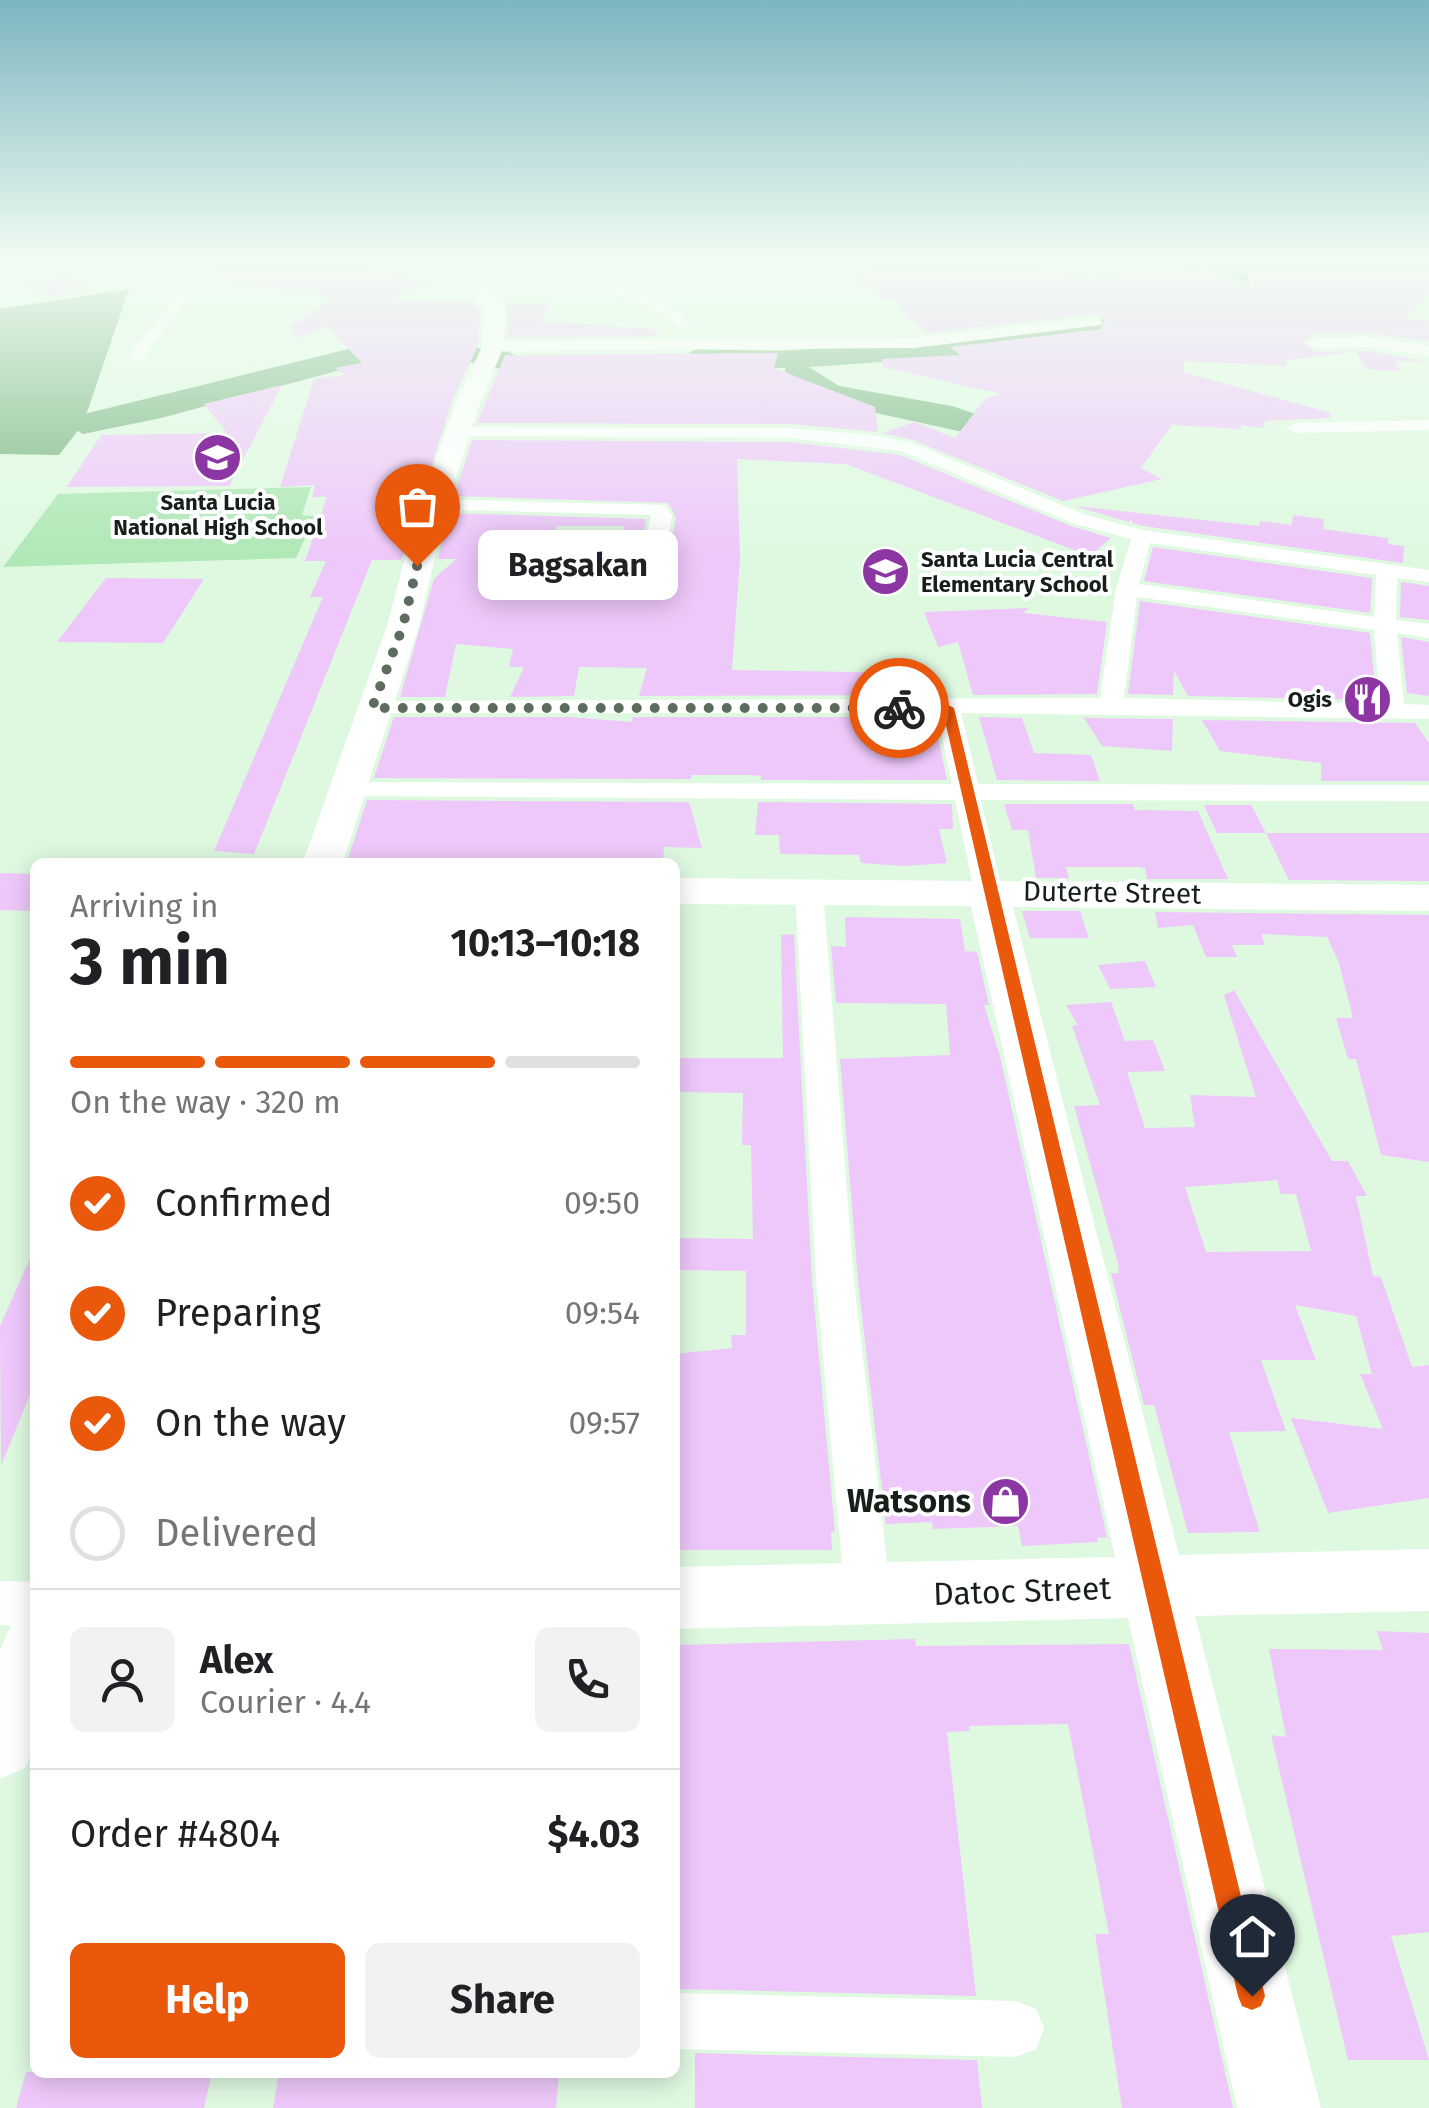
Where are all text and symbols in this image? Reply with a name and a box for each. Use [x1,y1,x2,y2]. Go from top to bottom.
school or university icon: Santa Lucia National High School [192,432,244,484]
pin [375,464,460,567]
icon: bag [390,479,445,534]
place label: Santa Lucia National High School [113,489,323,541]
callout: Bagsakan [477,531,677,601]
text: Bagsakan [508,546,648,584]
school or university icon: Santa Lucia Central Elementary School [860,546,912,598]
place label: Santa Lucia Central Elementary School [921,546,1114,598]
courier [849,658,949,758]
restaurant icon: Ogis [1341,673,1393,725]
icon: bike [872,681,927,736]
place label: Ogis [1288,686,1332,713]
street label: Duterte Street [1023,874,1202,911]
text: Arriving in [70,887,218,925]
text: 10:13–10:18 [450,920,640,966]
text: 3 min [70,923,230,1001]
text: On the way · 320 m [70,1083,341,1121]
icon: check [70,1176,125,1231]
text: Confirmed [155,1180,333,1226]
text: 09:50 [564,1184,640,1222]
icon: check [70,1286,125,1341]
text: Preparing [155,1290,321,1336]
text: 09:54 [565,1294,640,1332]
icon: check [70,1396,125,1451]
text: On the way [155,1400,346,1446]
text: 09:57 [568,1404,640,1442]
shop icon: Watsons [980,1475,1032,1527]
place label: Watsons [847,1482,971,1520]
text: Delivered [155,1510,318,1556]
street label: Datoc Street [932,1569,1112,1613]
button: person [70,1627,175,1732]
button: phone [535,1627,640,1732]
text: Alex [200,1637,273,1683]
text: Courier · 4.4 [200,1683,371,1721]
text: Order #4804 [70,1811,280,1857]
text: $4.03 [547,1811,640,1857]
pin [1210,1894,1295,1997]
icon: home [1225,1909,1280,1964]
button: Help [70,1943,345,2058]
button: Share [365,1943,640,2058]

